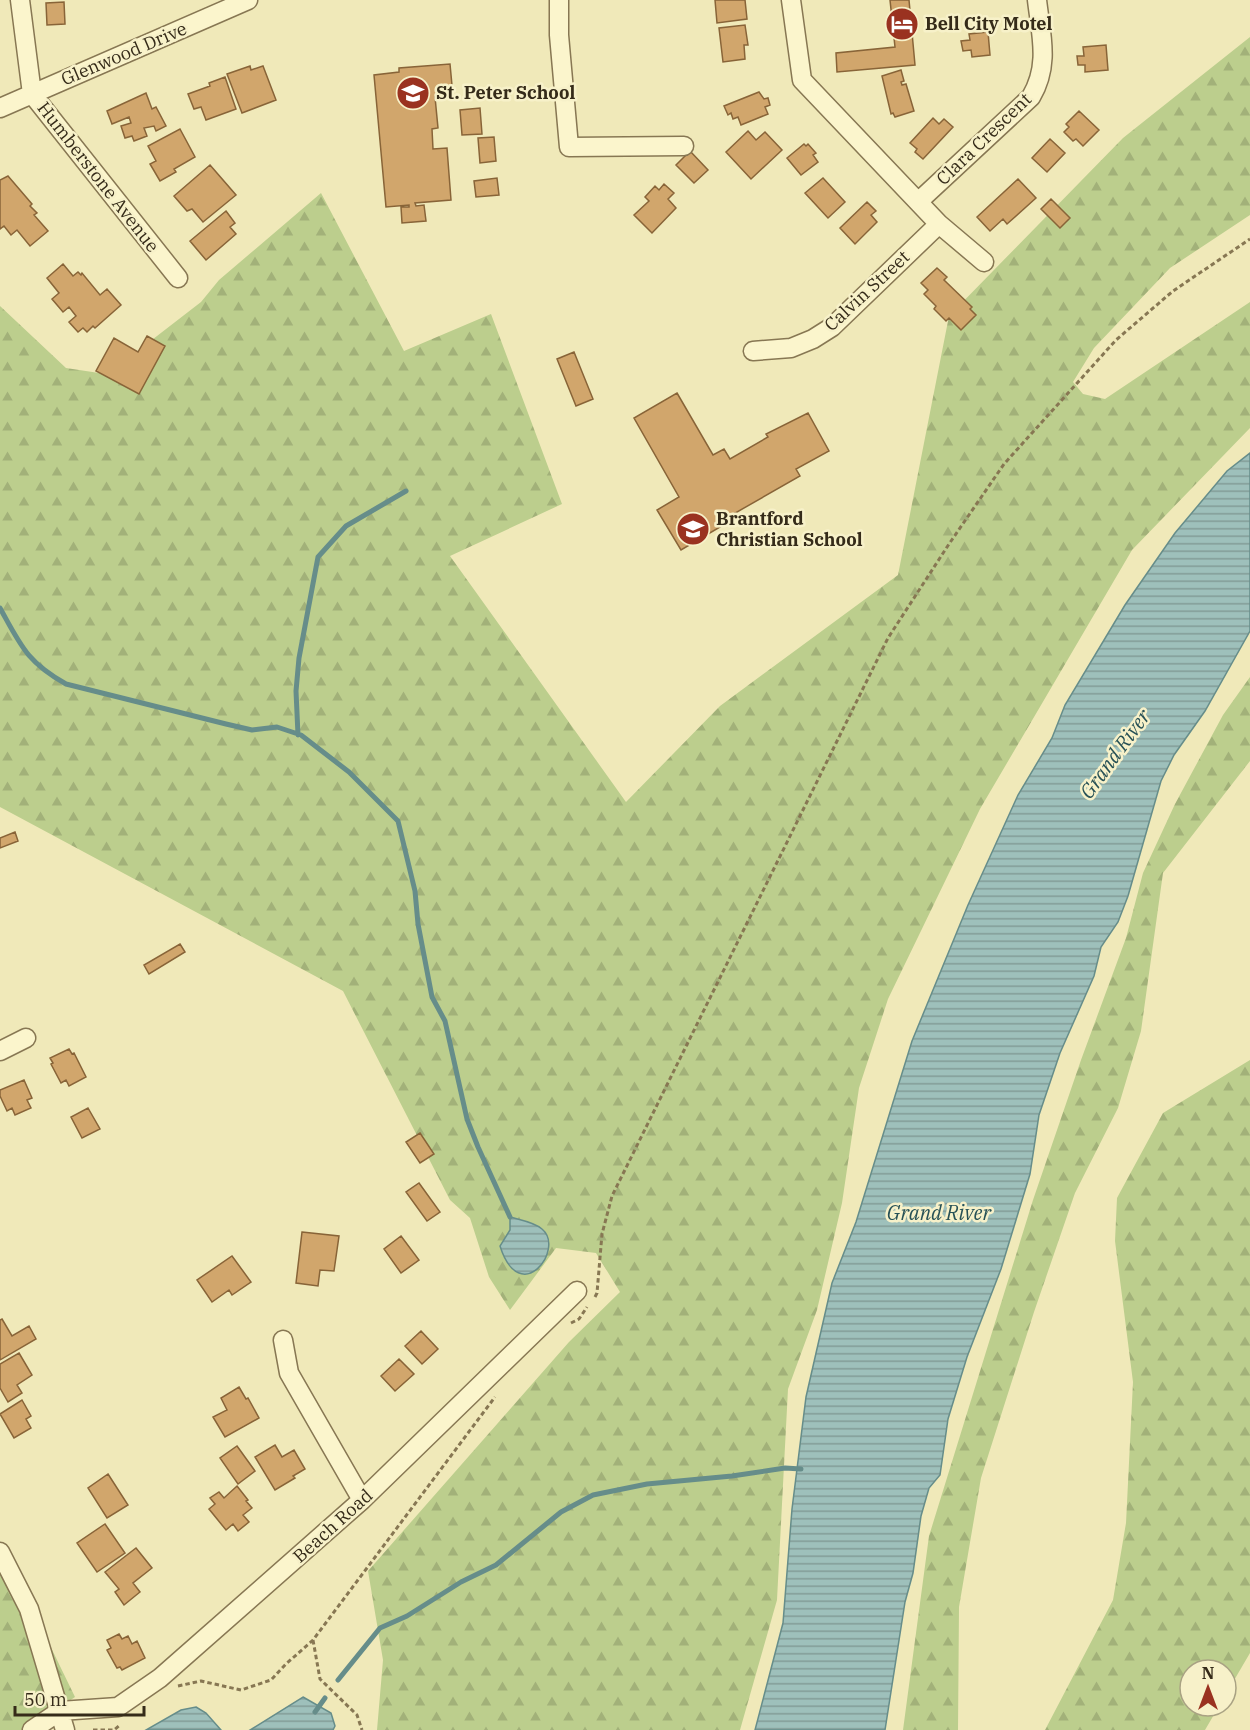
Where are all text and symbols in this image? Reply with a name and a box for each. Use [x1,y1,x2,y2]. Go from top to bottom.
hotel icon: Bell City Motel [884,6,920,42]
place label: Bell City Motel [925,12,1053,35]
street label: Glenwood Drive [57,17,190,90]
school or university icon: St. Peter School [395,75,431,111]
place label: St. Peter School [436,81,575,104]
street label: Clara Crescent [931,88,1036,190]
street label: Humberstone Avenue [32,97,164,257]
street label: Calvin Street [819,245,914,336]
place label: Brantford Christian School [716,507,863,551]
school or university icon: Brantford Christian School [675,511,711,547]
water label: Grand River [1073,703,1157,804]
water label: Grand River [887,1199,992,1226]
street label: Beach Road [288,1484,377,1567]
north arrow [1178,1658,1238,1718]
text: N [1202,1663,1214,1683]
scale bar [15,1679,144,1717]
text: 50 m [24,1688,67,1711]

